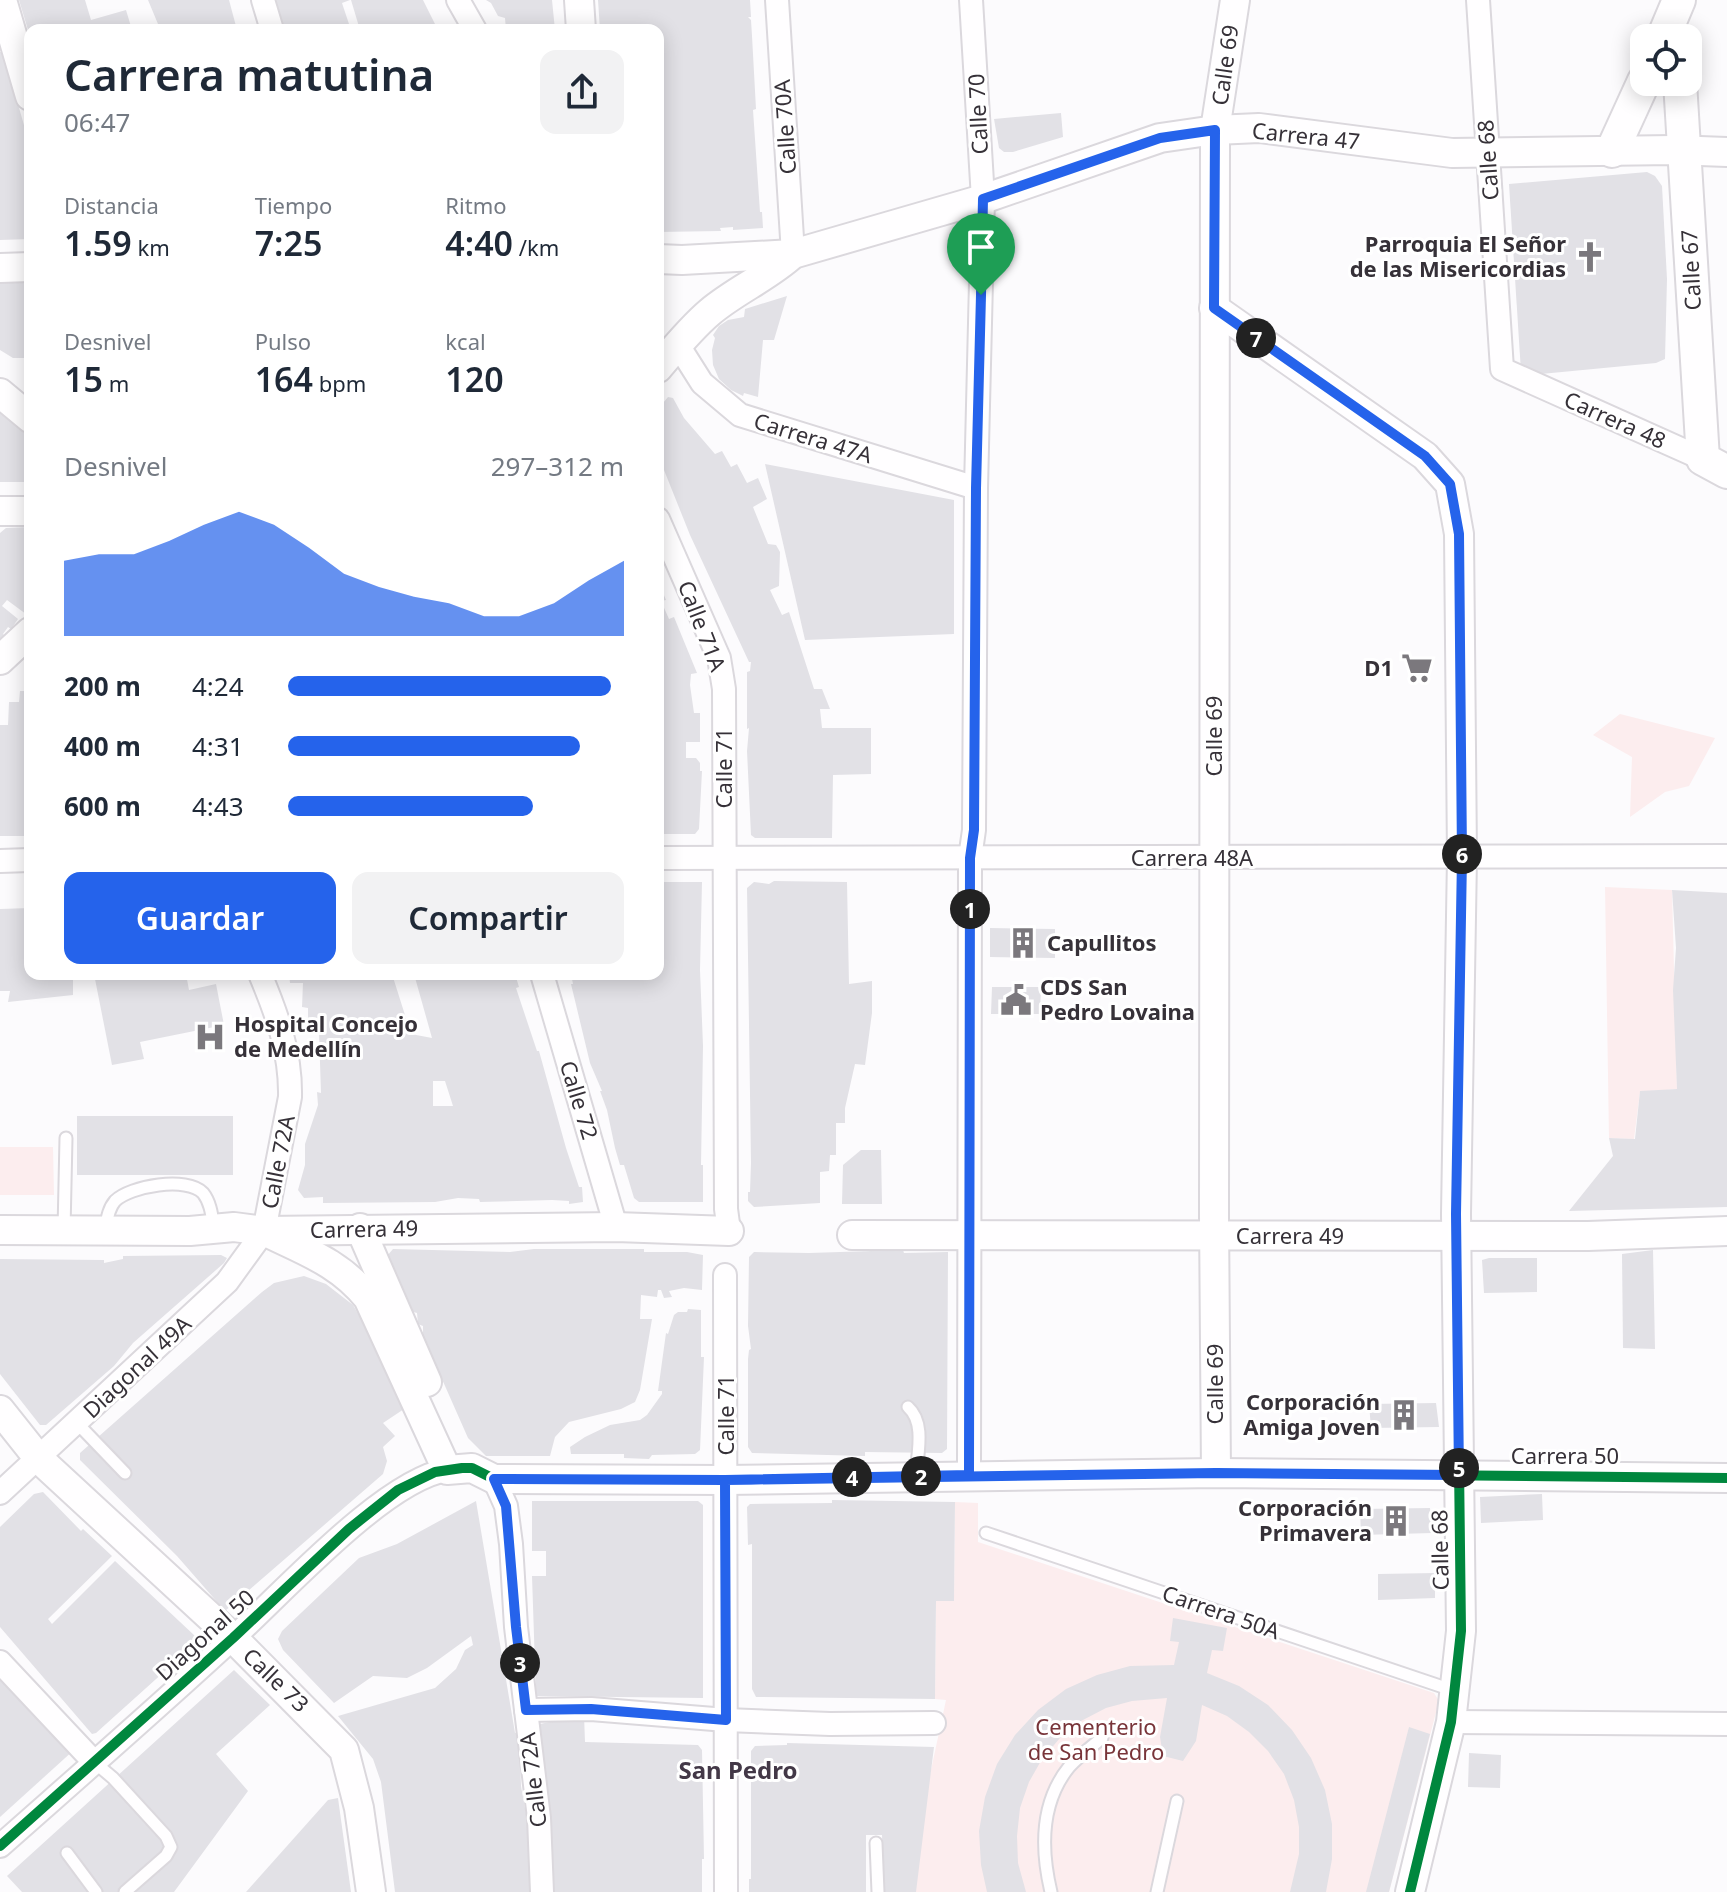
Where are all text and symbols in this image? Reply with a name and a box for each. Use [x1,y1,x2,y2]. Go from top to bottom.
street label: Calle 69 [1204,23,1244,107]
map controls [1630,24,1702,96]
button: locate [1630,24,1702,96]
text: Carrera matutina [64,44,434,104]
button: share [540,50,624,134]
street label: Calle 70 [960,73,994,155]
street label: Calle 70A [766,78,802,175]
text: 06:47 [64,104,130,140]
street label: Carrera 47 [1251,114,1362,156]
street label: Calle 68 [1469,119,1505,201]
text: Distancia [64,190,159,220]
text: Tiempo [255,190,332,220]
text: Ritmo [445,190,507,220]
pin [947,213,1015,295]
text: 1.59 [64,220,132,266]
text: 7:25 [255,220,322,266]
text: 4:40 [445,220,513,266]
icon: arrive [959,225,1003,269]
place label: Parroquia El Señor de las Misericordias [1350,228,1566,283]
street label: Calle 67 [1673,229,1707,311]
text: km [132,232,170,262]
text: /km [513,232,559,262]
church icon: Parroquia El Señor de las Misericordias [1573,240,1607,274]
pin: 7 [1236,318,1276,358]
text: 7 [1250,323,1262,353]
text: Desnivel [64,326,152,356]
text: Pulso [255,326,311,356]
text: kcal [445,326,486,356]
text: 15 [64,356,103,402]
text: 164 [255,356,313,402]
text: 120 [445,356,504,402]
text: m [103,368,129,398]
text: bpm [313,368,366,398]
street label: Carrera 48 [1560,383,1671,455]
street label: Carrera 47A [750,405,877,470]
text: Desnivel [64,448,167,484]
text: 297–312 m [491,448,624,484]
street label: Calle 71A [672,576,734,676]
supermarket icon: D1 [1400,651,1434,685]
place label: D1 [1364,652,1393,682]
text: 200 m [64,668,141,704]
text: 4:24 [192,668,244,704]
street label: Calle 69 [1198,696,1228,776]
text: 400 m [64,728,141,764]
text: 4:31 [192,728,244,764]
street label: Calle 71 [708,728,738,808]
text: 600 m [64,788,141,824]
text: 4:43 [192,788,244,824]
pin: 6 [1442,834,1482,874]
text: 6 [1456,839,1468,869]
street label: Carrera 48A [1131,842,1254,872]
button: Guardar [64,872,336,964]
button: Compartir [352,872,624,964]
pin: 1 [950,889,990,929]
text: 1 [964,894,976,924]
building icon: Capullitos [1006,926,1040,960]
place label: Capullitos [1047,927,1157,957]
place label: CDS San Pedro Lovaina [1040,971,1195,1026]
public building icon: CDS San Pedro Lovaina [999,983,1033,1017]
place label: Hospital Concejo de Medellín [234,1008,418,1063]
hospital icon: Hospital Concejo de Medellín [193,1020,227,1054]
street label: Calle 72 [554,1057,606,1143]
street label: Calle 72A [253,1111,301,1211]
street label: Carrera 49 [310,1212,418,1244]
street label: Carrera 49 [1236,1220,1344,1250]
street label: Diagonal 49A [76,1308,198,1424]
street label: Calle 69 [1199,1344,1229,1424]
street label: Calle 71 [710,1375,740,1455]
place label: Corporación Amiga Joven [1243,1386,1380,1441]
building icon: Corporación Amiga Joven [1387,1398,1421,1432]
street label: Carrera 50 [1511,1440,1619,1470]
pin: 5 [1439,1448,1479,1488]
text: 5 [1453,1453,1465,1483]
pin: 2 [901,1456,941,1496]
pin: 4 [832,1457,872,1497]
text: 2 [915,1461,927,1491]
text: 4 [846,1462,858,1492]
place label: Corporación Primavera [1238,1492,1372,1547]
building icon: Corporación Primavera [1379,1504,1413,1538]
street label: Calle 68 [1423,1509,1455,1591]
street label: Carrera 50A [1159,1577,1285,1645]
street label: Diagonal 50 [148,1582,260,1687]
street label: Calle 73 [237,1640,316,1718]
pin: 3 [500,1643,540,1683]
text: 3 [514,1648,526,1678]
park label: Cementerio de San Pedro [1028,1711,1164,1766]
street label: Calle 72A [511,1730,553,1829]
district label: San Pedro [678,1753,798,1786]

